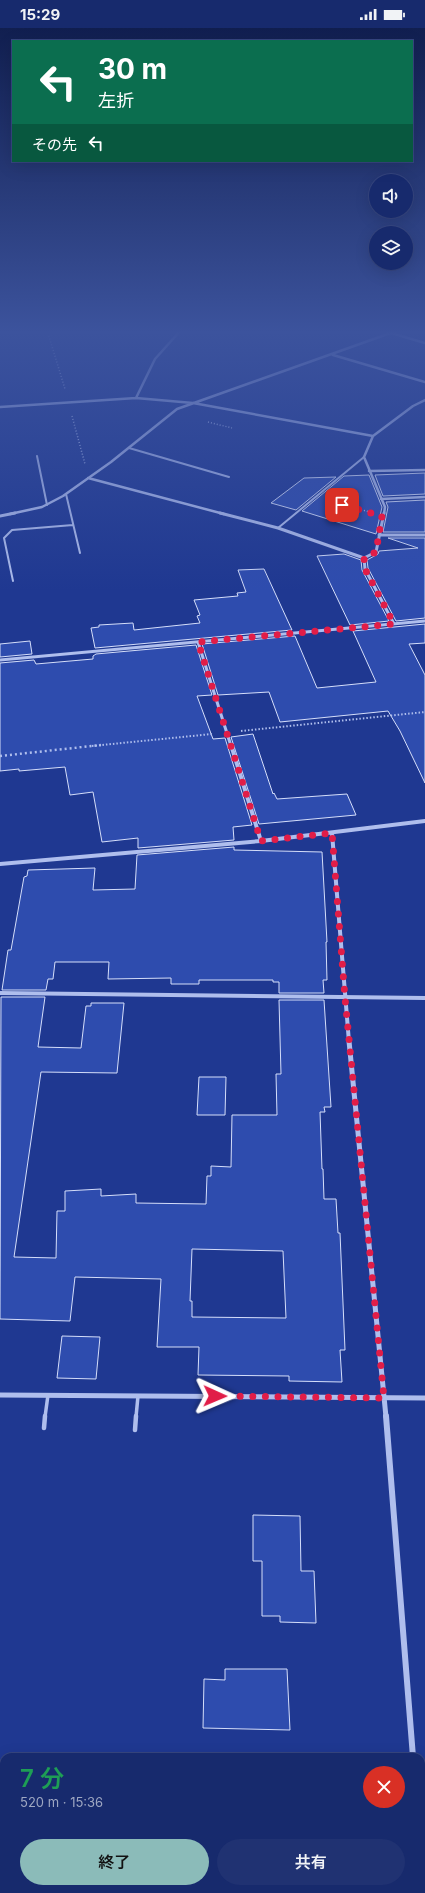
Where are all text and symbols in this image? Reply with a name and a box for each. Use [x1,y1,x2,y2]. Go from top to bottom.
text: 15:29 [20,5,60,24]
text: 30 m [98,52,167,86]
icon: left [32,56,84,108]
text: 左折 [98,90,134,111]
icon: left [85,132,107,154]
text: その先 [32,135,77,154]
map controls [369,174,413,270]
button: sound [369,174,413,218]
button: layers [369,226,413,270]
pin [325,488,359,522]
icon: arrive [331,494,353,516]
position arrow [194,1375,236,1417]
text: 7 分 [20,1764,64,1793]
button: close [363,1766,405,1808]
text: 520 m · 15:36 [20,1794,103,1810]
button: 終了 [20,1839,209,1885]
button: 共有 [217,1839,405,1885]

